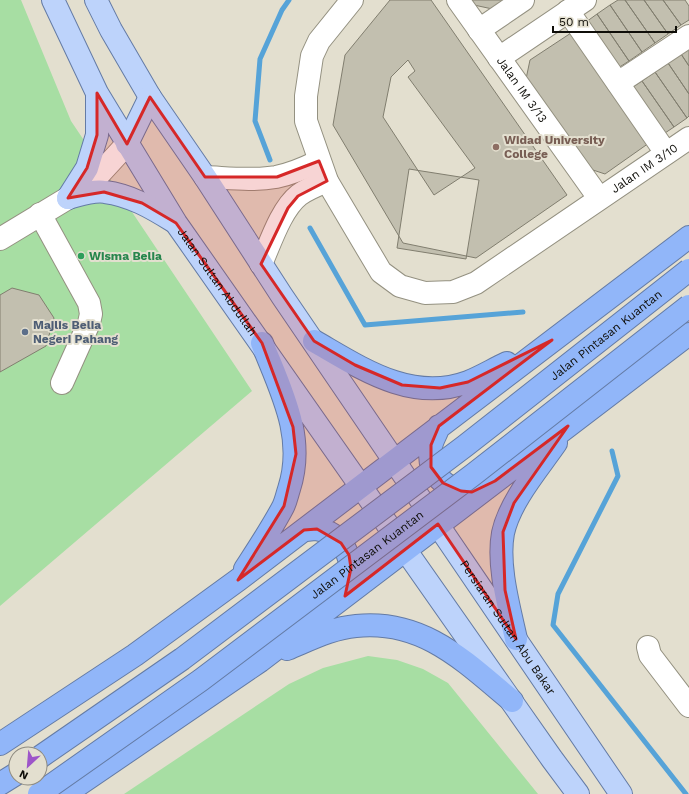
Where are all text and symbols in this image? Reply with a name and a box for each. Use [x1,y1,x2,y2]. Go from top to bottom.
scale bar [553,8,676,34]
text: 50 m [559,15,589,29]
street label: Jalan IM 3/13 [494,54,550,125]
place label: Widad University College [504,133,605,161]
street label: Jalan IM 3/10 [608,141,680,196]
marker: Widad University College [491,142,501,152]
street label: Jalan Sultan Abdullah [175,225,260,339]
place label: Wisma Belia [89,249,162,263]
marker: Wisma Belia [76,251,86,261]
street label: Jalan Pintasan Kuantan [547,287,665,383]
place label: Majlis Belia Negeri Pahang [33,318,118,346]
marker: Majlis Belia Negeri Pahang [20,327,30,337]
street label: Jalan Pintasan Kuantan [308,508,426,602]
street label: Persiaran Sultan Abu Bakar [457,558,558,698]
north arrow [8,746,48,786]
text: N [17,767,30,782]

